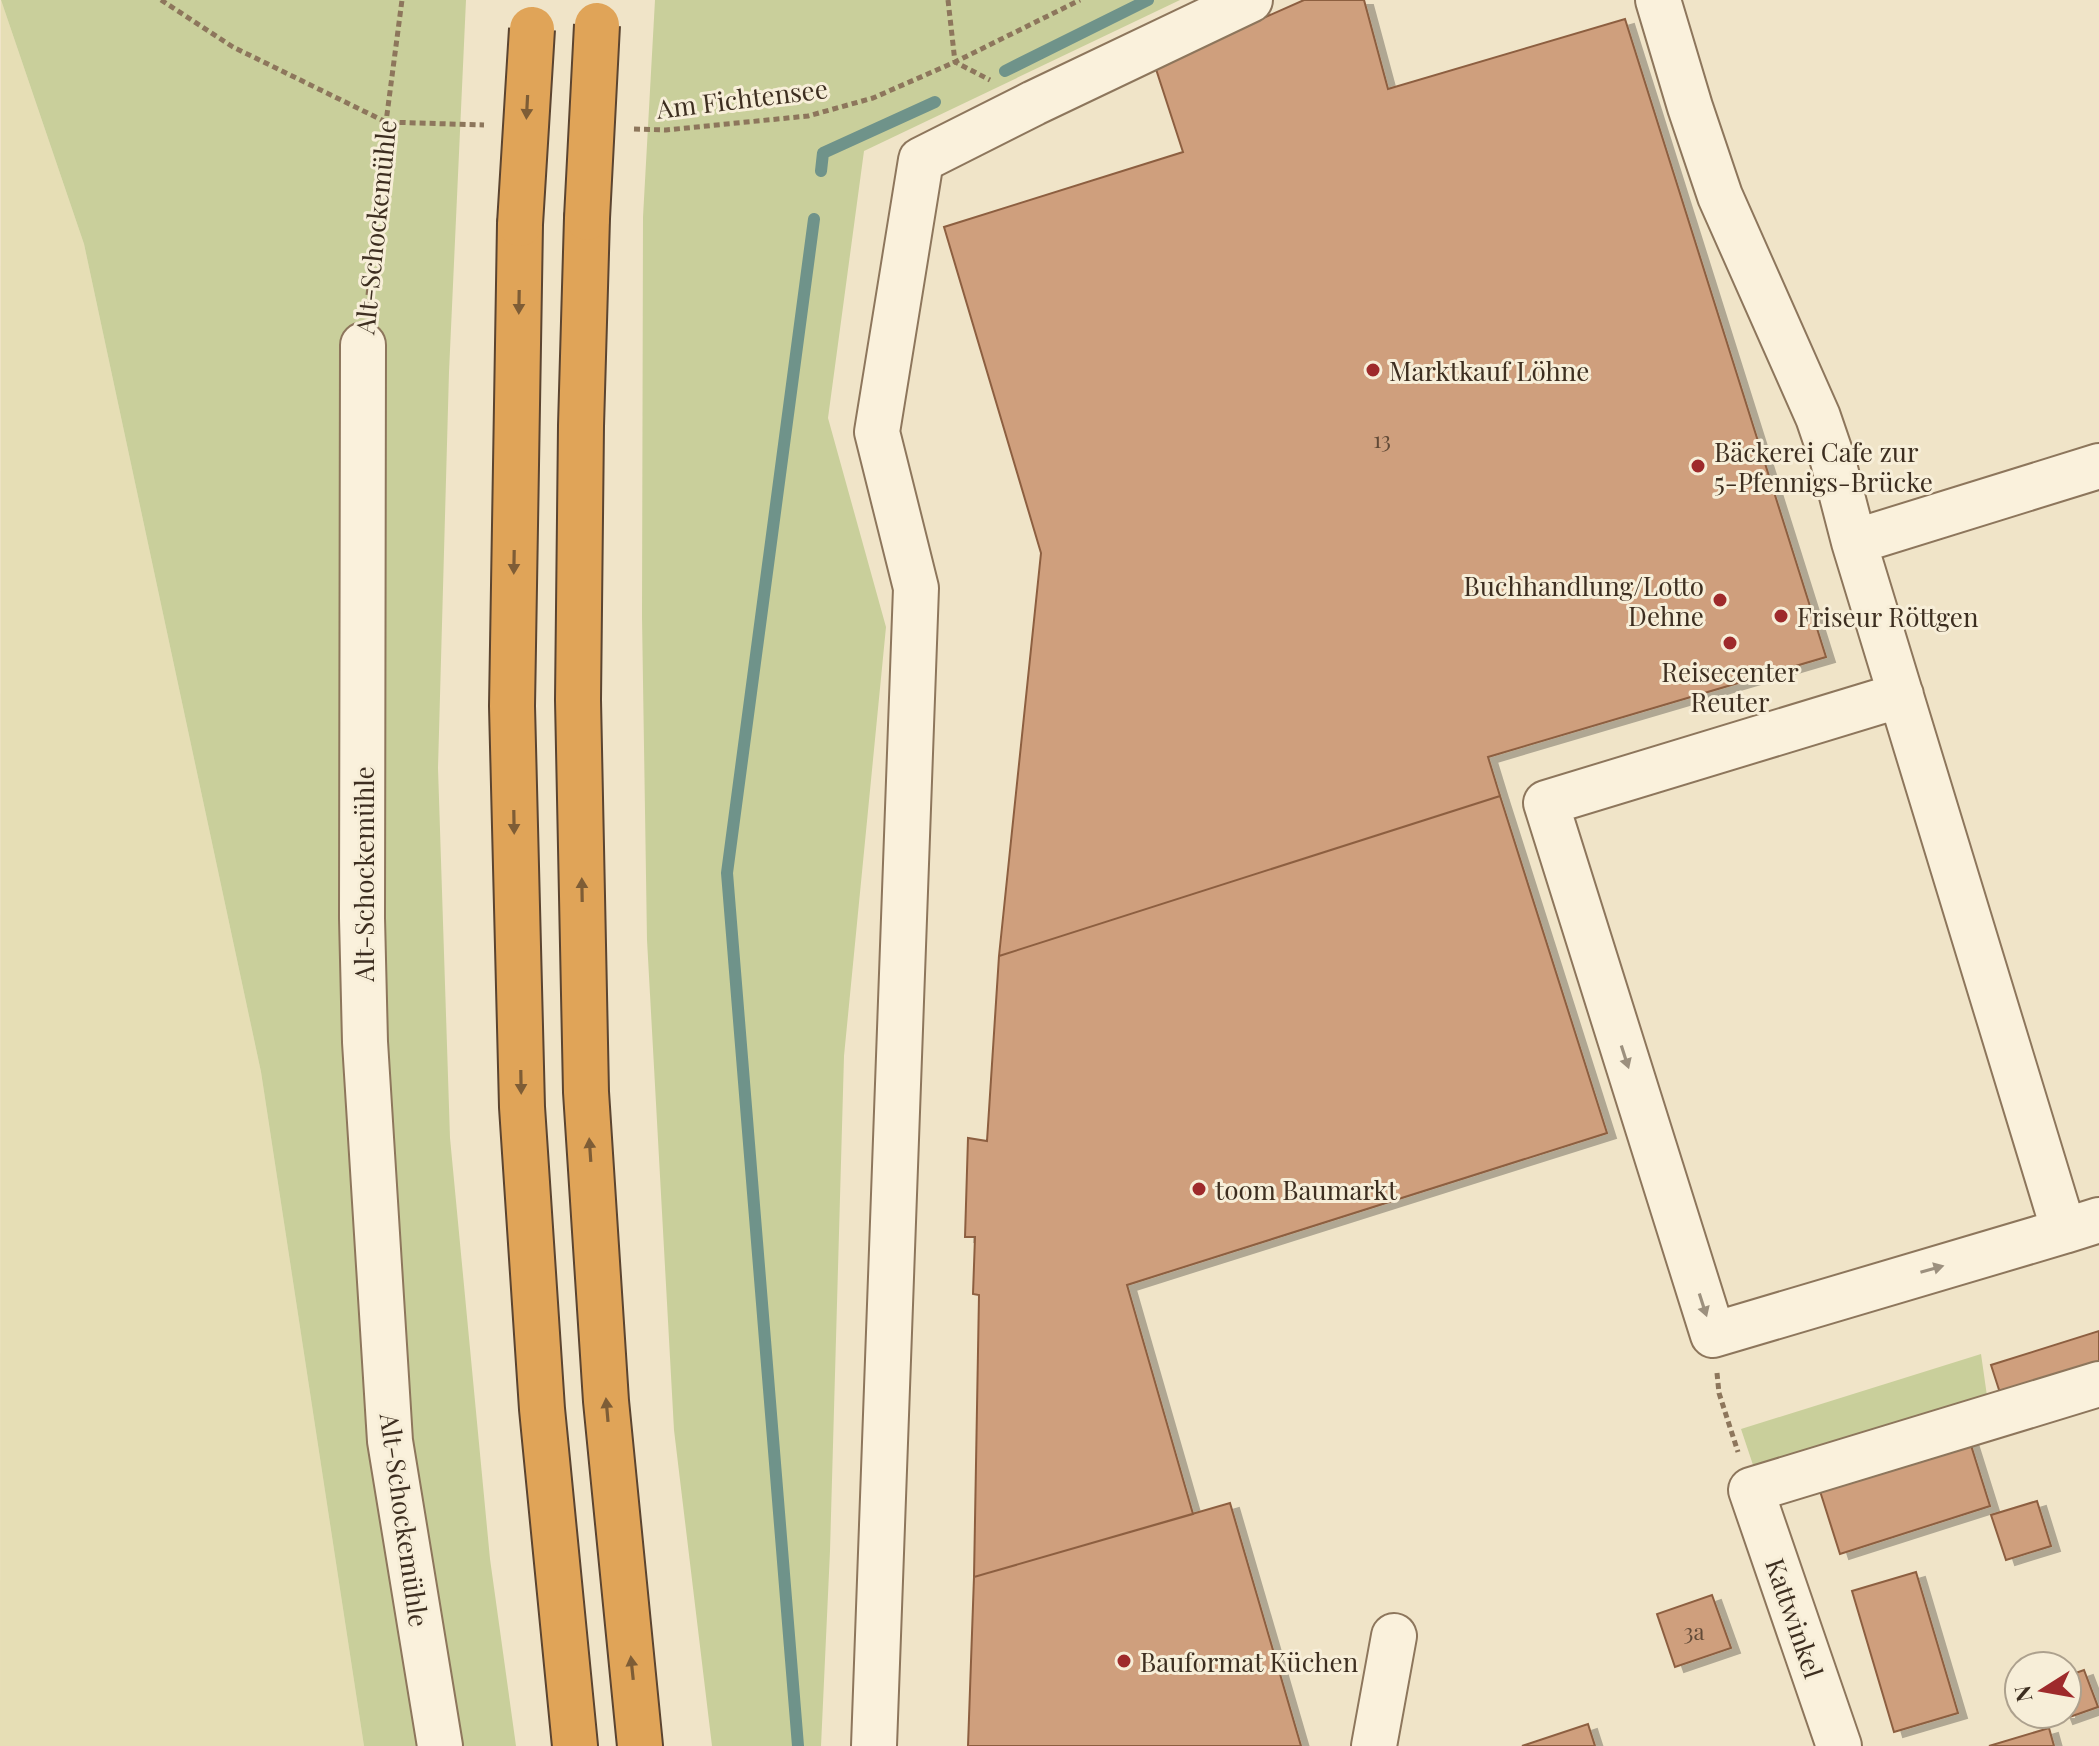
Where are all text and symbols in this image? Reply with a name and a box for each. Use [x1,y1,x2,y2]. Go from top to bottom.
street label: Am Fichtensee [653,70,830,126]
one-way arrow [521,95,534,120]
street label: Alt-Schockemühle [346,118,404,337]
one-way arrow [512,290,525,315]
place label: Marktkauf Löhne [1389,353,1589,388]
marker: Marktkauf Löhne [1364,361,1382,379]
house number: 13 [1373,424,1391,454]
place label: Bäckerei Cafe zur 5-Pfennigs-Brücke [1714,434,1933,499]
marker: Bäckerei Cafe zur 5-Pfennigs-Brücke [1689,457,1707,475]
one-way arrow [507,550,520,575]
place label: Buchhandlung/Lotto Dehne [1464,568,1704,633]
marker: Buchhandlung/Lotto Dehne [1711,591,1729,609]
place label: Friseur Röttgen [1797,599,1979,634]
marker: Friseur Röttgen [1772,607,1790,625]
marker: Reisecenter Reuter [1721,634,1739,652]
place label: Reisecenter Reuter [1661,654,1799,719]
street label: Alt-Schockemühle [346,766,381,983]
one-way arrow [508,810,521,835]
one-way arrow [575,877,588,902]
one-way arrow [1619,1046,1632,1070]
one-way arrow [515,1070,527,1095]
one-way arrow [583,1137,596,1162]
place label: toom Baumarkt [1215,1172,1398,1207]
marker: toom Baumarkt [1190,1180,1208,1198]
one-way arrow [1920,1262,1944,1275]
one-way arrow [1697,1294,1710,1318]
one-way arrow [600,1397,613,1422]
street label: Alt-Schockemühle [373,1410,437,1629]
street label: Kattwinkel [1758,1553,1832,1683]
house number: 3a [1684,1616,1704,1646]
place label: Bauformat Küchen [1140,1644,1359,1679]
north arrow [2003,1650,2083,1730]
marker: Bauformat Küchen [1115,1652,1133,1670]
one-way arrow [625,1656,638,1681]
text: N [2006,1683,2039,1705]

